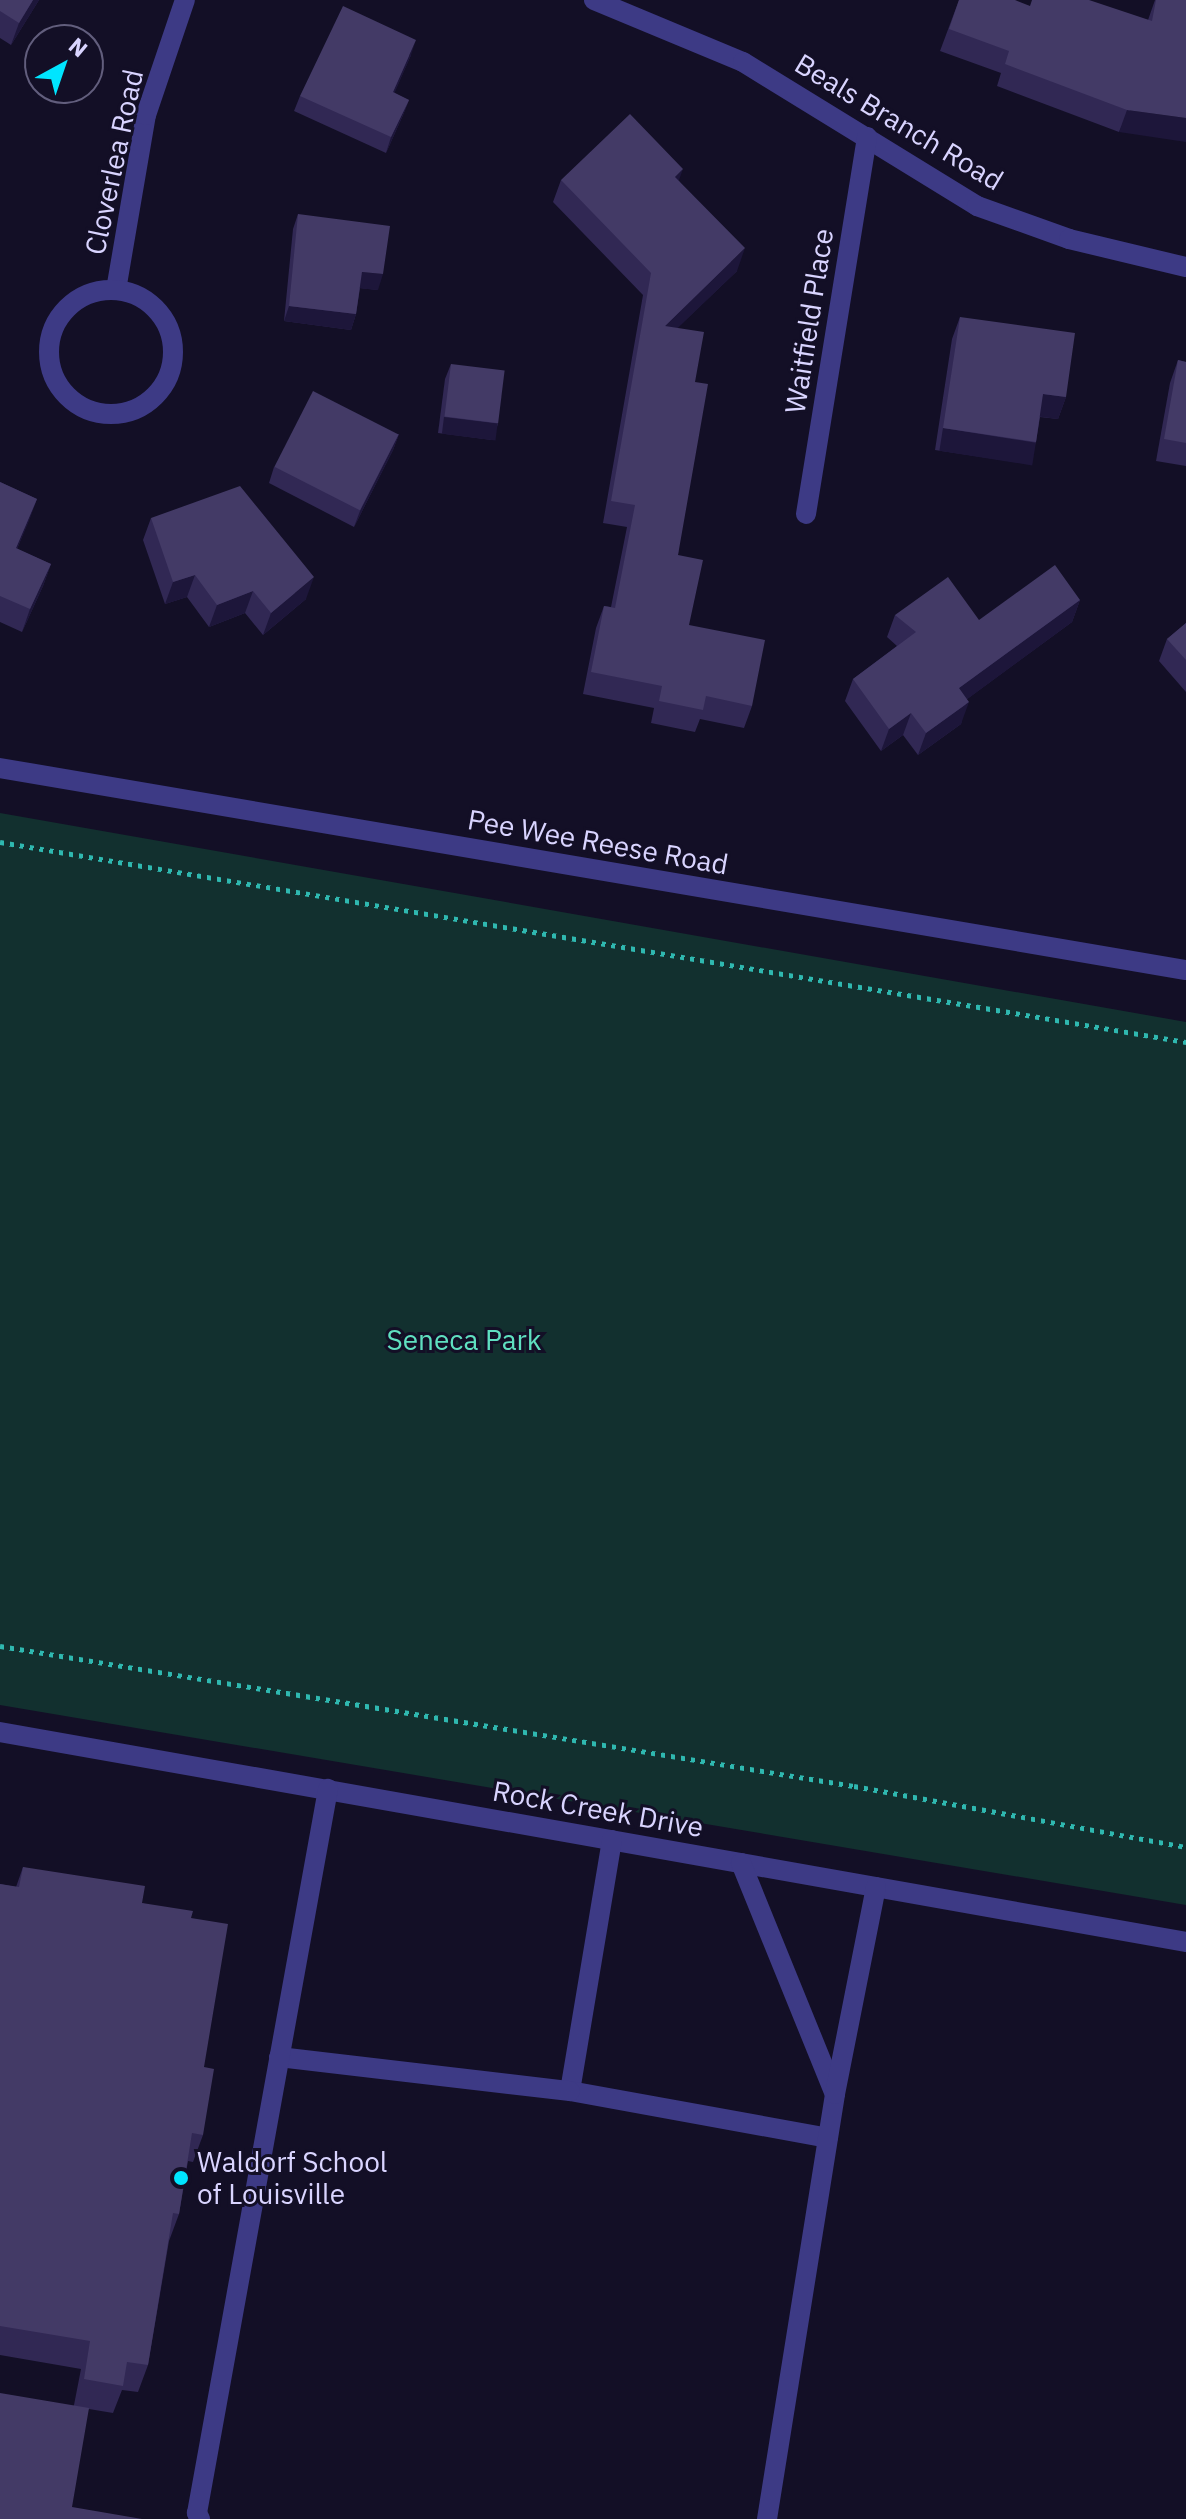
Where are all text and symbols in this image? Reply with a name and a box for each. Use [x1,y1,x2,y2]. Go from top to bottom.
north arrow [24,24,104,104]
text: N [63,31,94,63]
street label: Beals Branch Road [789,47,1009,197]
street label: Cloverlea Road [78,66,150,258]
street label: Waitfield Place [778,226,840,416]
street label: Pee Wee Reese Road [465,803,731,881]
park label: Seneca Park [386,1323,542,1357]
street label: Rock Creek Drive [490,1774,706,1844]
place label: Waldorf School of Louisville [197,2145,387,2211]
marker: Waldorf School of Louisville [172,2169,190,2187]

